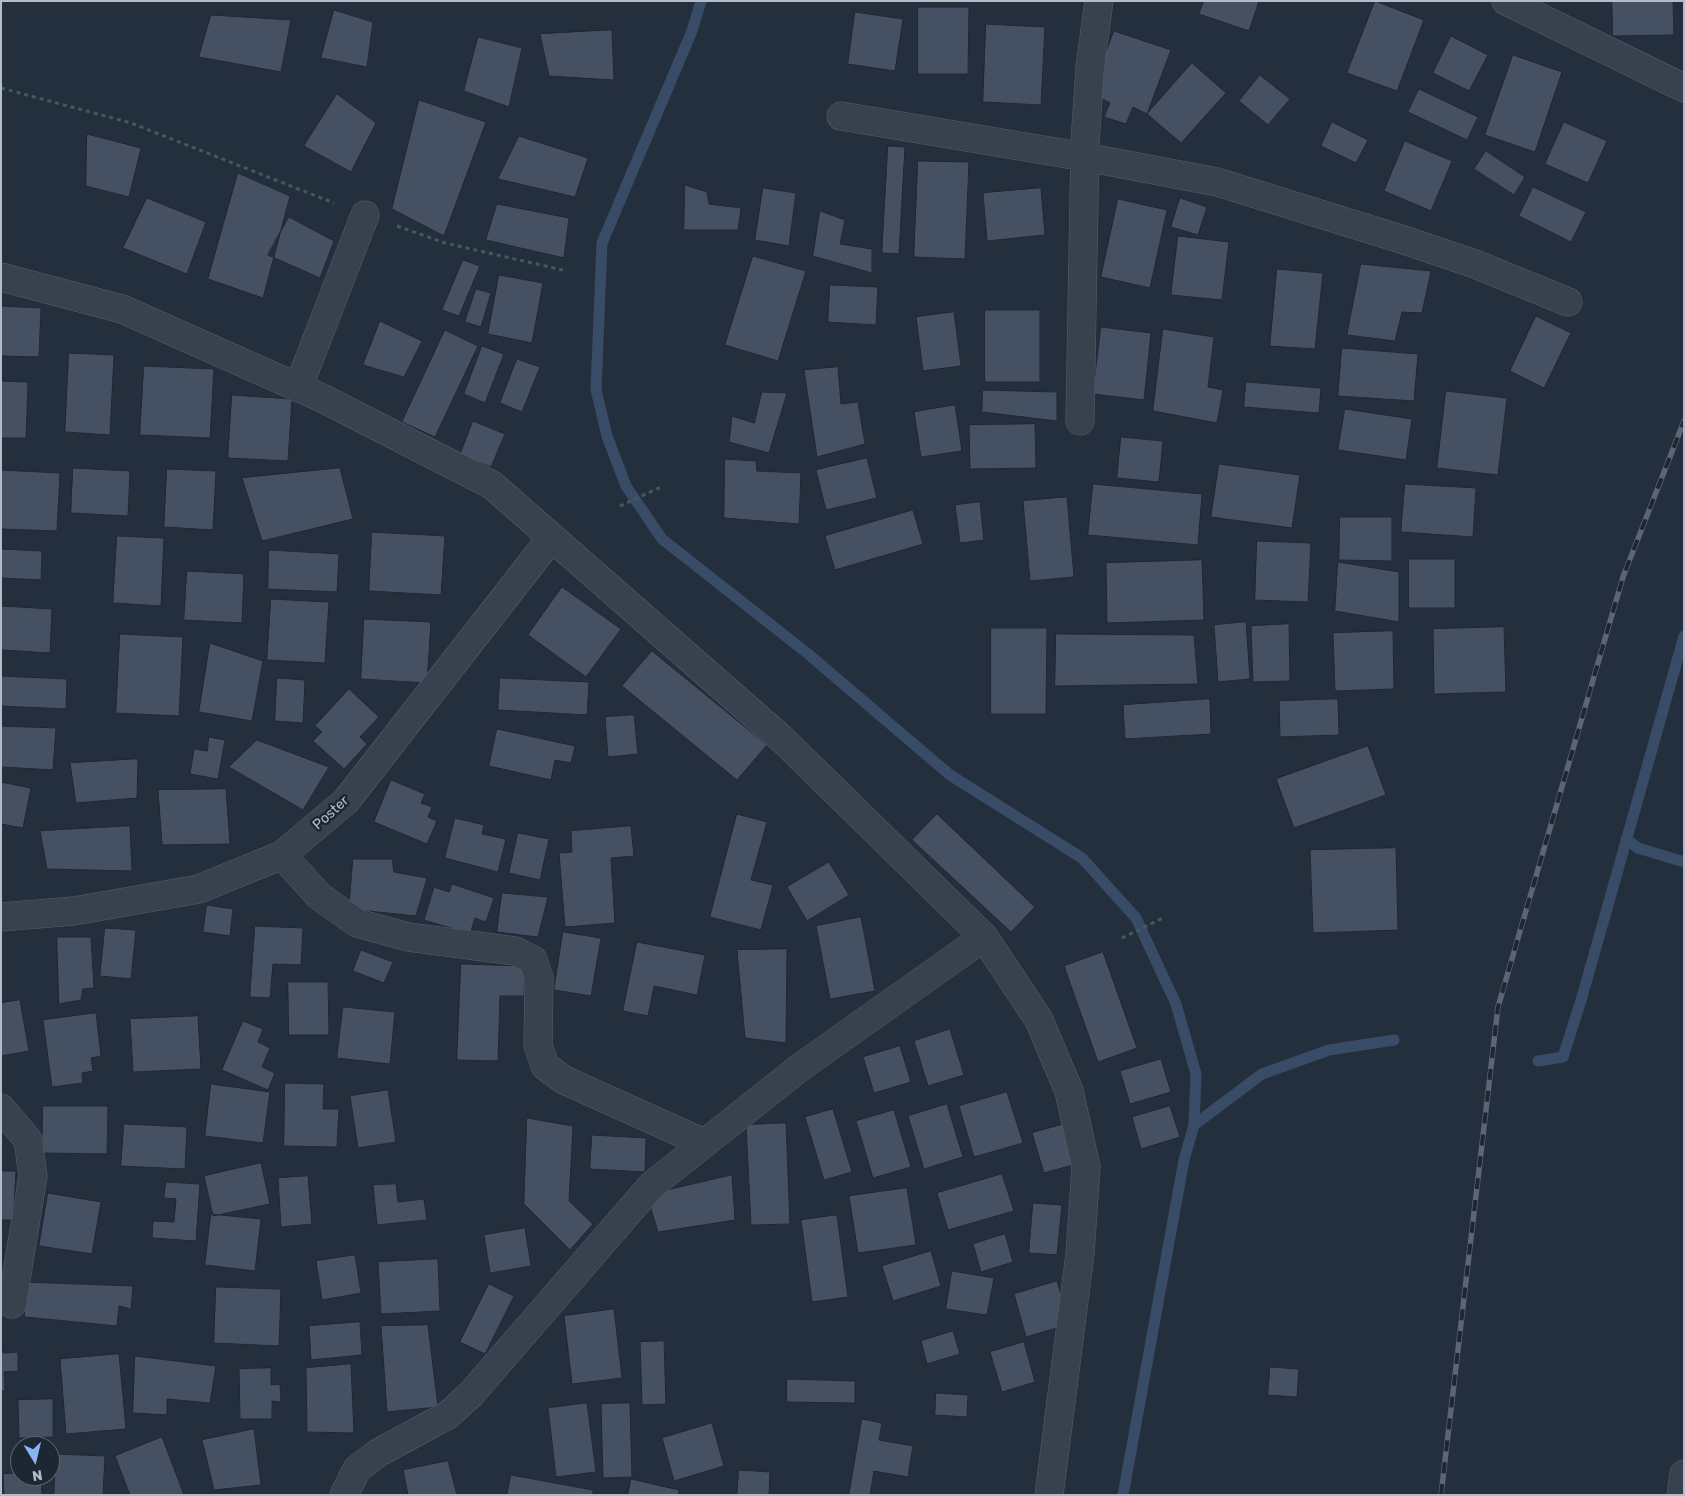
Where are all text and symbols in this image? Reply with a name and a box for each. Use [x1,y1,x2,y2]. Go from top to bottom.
street label: Poster [310,792,352,834]
north arrow [10,1436,60,1486]
text: N [31,1466,44,1485]

